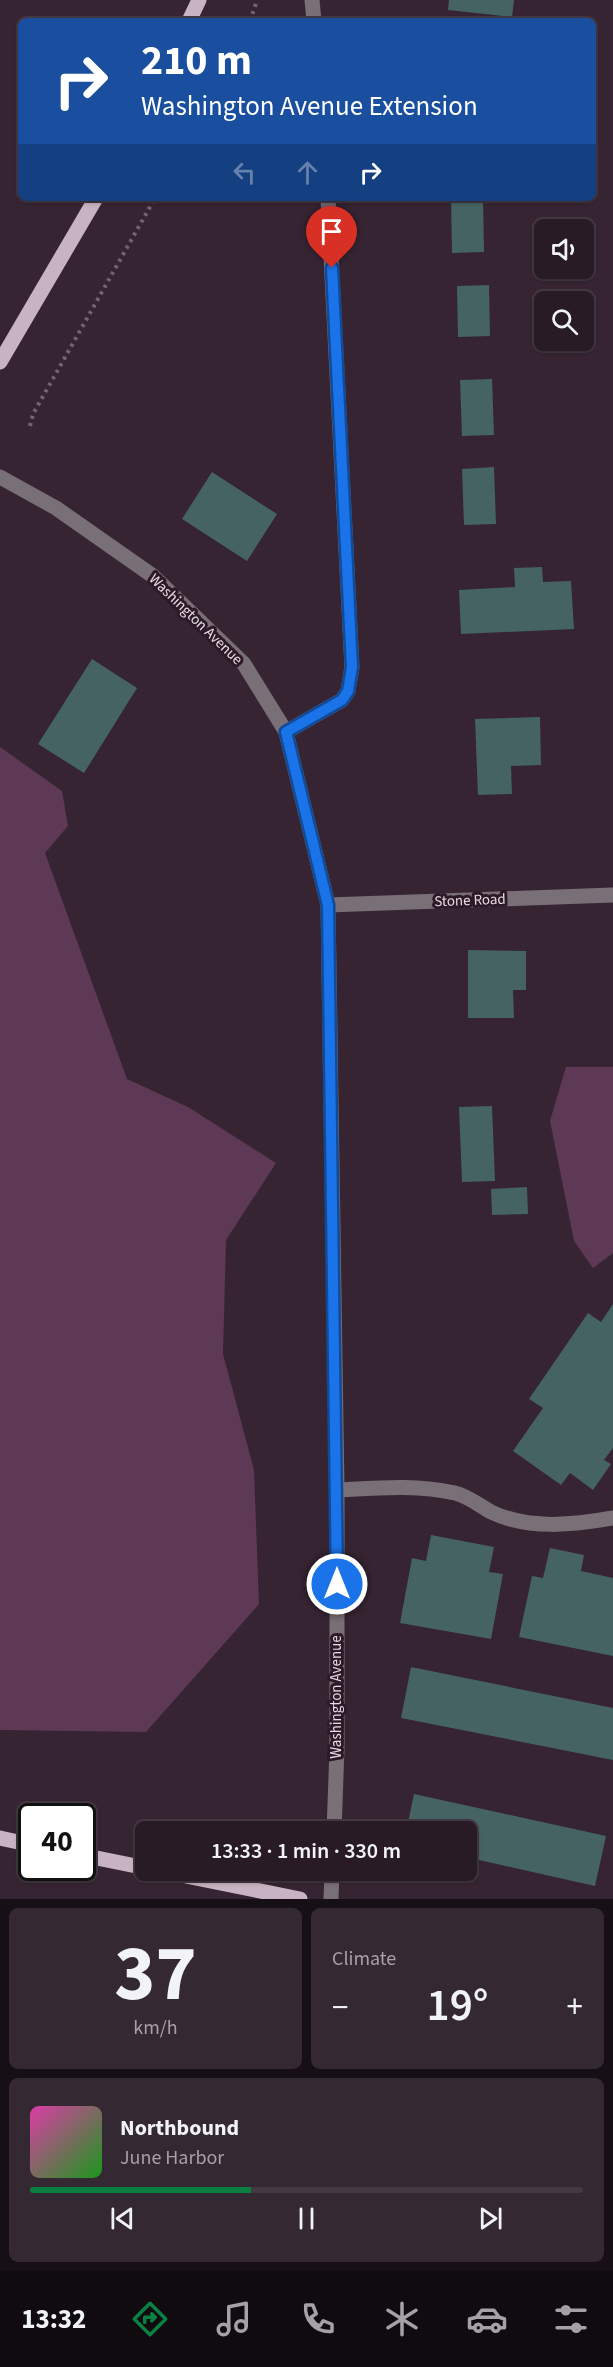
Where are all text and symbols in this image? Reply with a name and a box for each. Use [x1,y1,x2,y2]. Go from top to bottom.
text: 210 m [141,31,252,91]
icon: right [42,42,120,120]
text: Washington Avenue Extension [141,87,478,126]
icon: left [228,156,261,189]
icon: ahead [291,156,324,189]
icon: right [354,156,387,189]
pin [306,206,357,268]
icon: arrive [315,215,348,248]
map controls [534,219,594,351]
button: sound [534,219,594,279]
button: search [534,291,594,351]
street label: Washington Avenue [144,569,247,670]
street label: Stone Road [434,889,506,912]
position arrow [305,1552,369,1616]
street label: Washington Avenue [326,1635,347,1759]
speed limit sign: 40 [18,1803,96,1881]
text: 13:33 · 1 min · 330 m [211,1835,401,1867]
text: 37 [114,1919,197,2030]
text: Climate [332,1945,396,1973]
text: 19° [427,1974,488,2038]
text: − [332,1984,348,2031]
text: + [567,1984,583,2031]
text: km/h [133,2014,178,2042]
text: Northbound [120,2112,239,2144]
text: June Harbor [120,2144,224,2172]
icon: previous [106,2202,139,2235]
icon: pause [290,2202,323,2235]
icon: next [474,2202,507,2235]
icon: directions [129,2298,171,2340]
icon: music [213,2298,255,2340]
icon: phone [297,2298,339,2340]
icon: climate [381,2298,423,2340]
icon: car [466,2298,508,2340]
icon: filters [550,2298,592,2340]
text: 13:32 [21,2300,86,2339]

